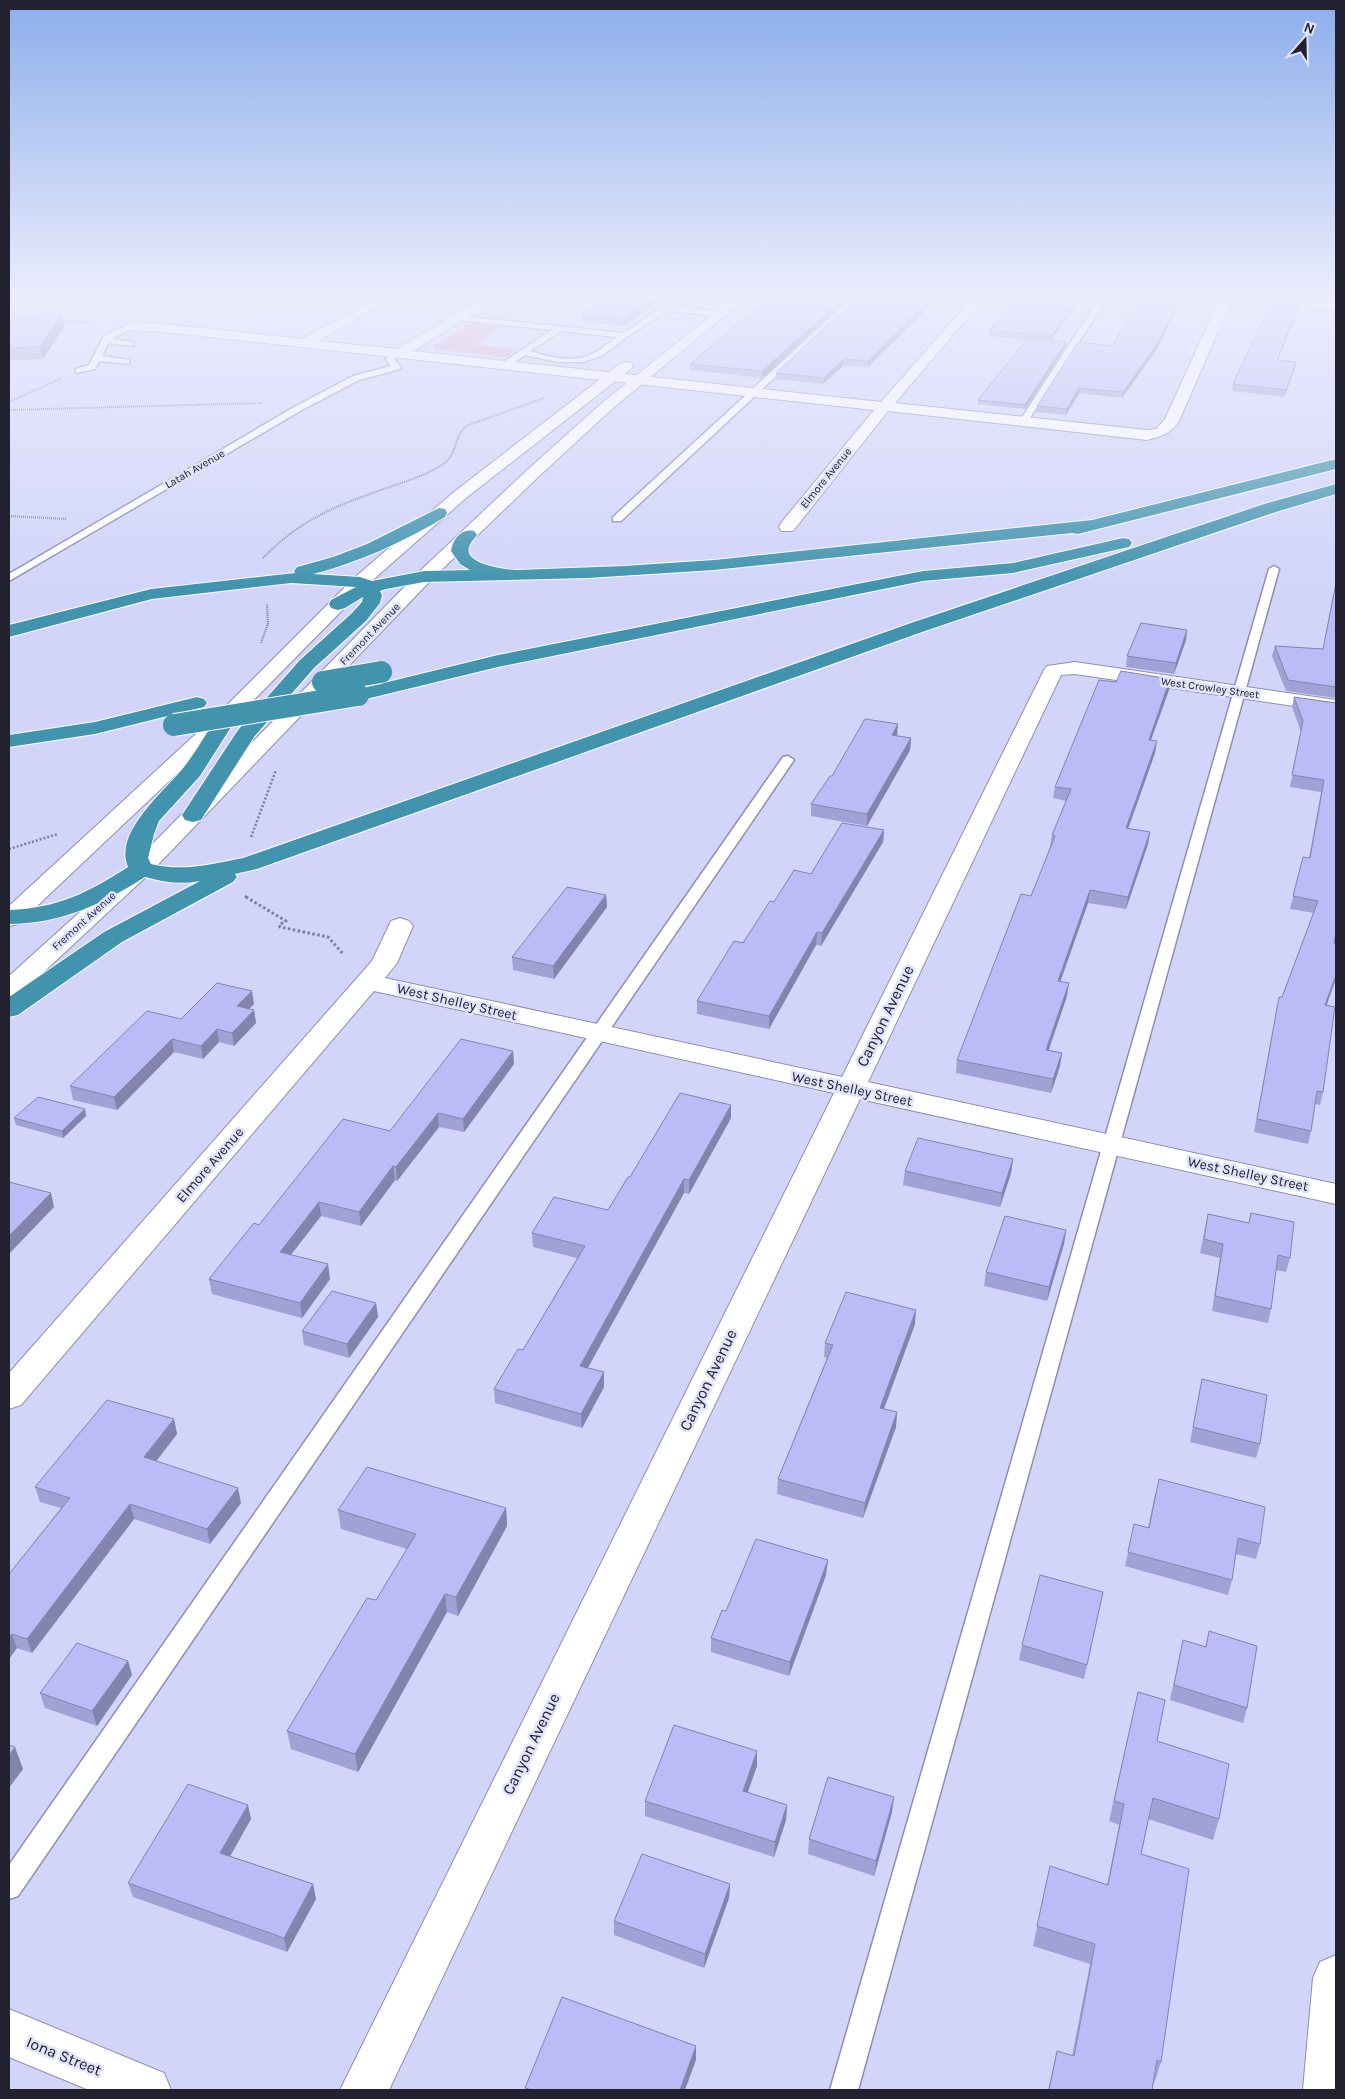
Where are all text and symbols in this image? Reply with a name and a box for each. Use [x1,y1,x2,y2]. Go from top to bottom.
north arrow [1280,15,1330,65]
text: N [1302,19,1317,38]
street label: Elmore Avenue [798,445,855,511]
street label: Latah Avenue [163,446,227,491]
street label: Fremont Avenue [337,600,403,668]
street label: West Crowley Street [1160,675,1260,701]
street label: Fremont Avenue [49,889,119,953]
street label: Canyon Avenue [852,962,918,1070]
street label: West Shelley Street [395,980,519,1024]
street label: West Shelley Street [790,1068,914,1110]
street label: Elmore Avenue [173,1124,247,1206]
street label: West Shelley Street [1186,1153,1310,1195]
street label: Canyon Avenue [675,1326,741,1434]
street label: Canyon Avenue [498,1690,564,1798]
street label: Iona Street [24,2032,104,2080]

